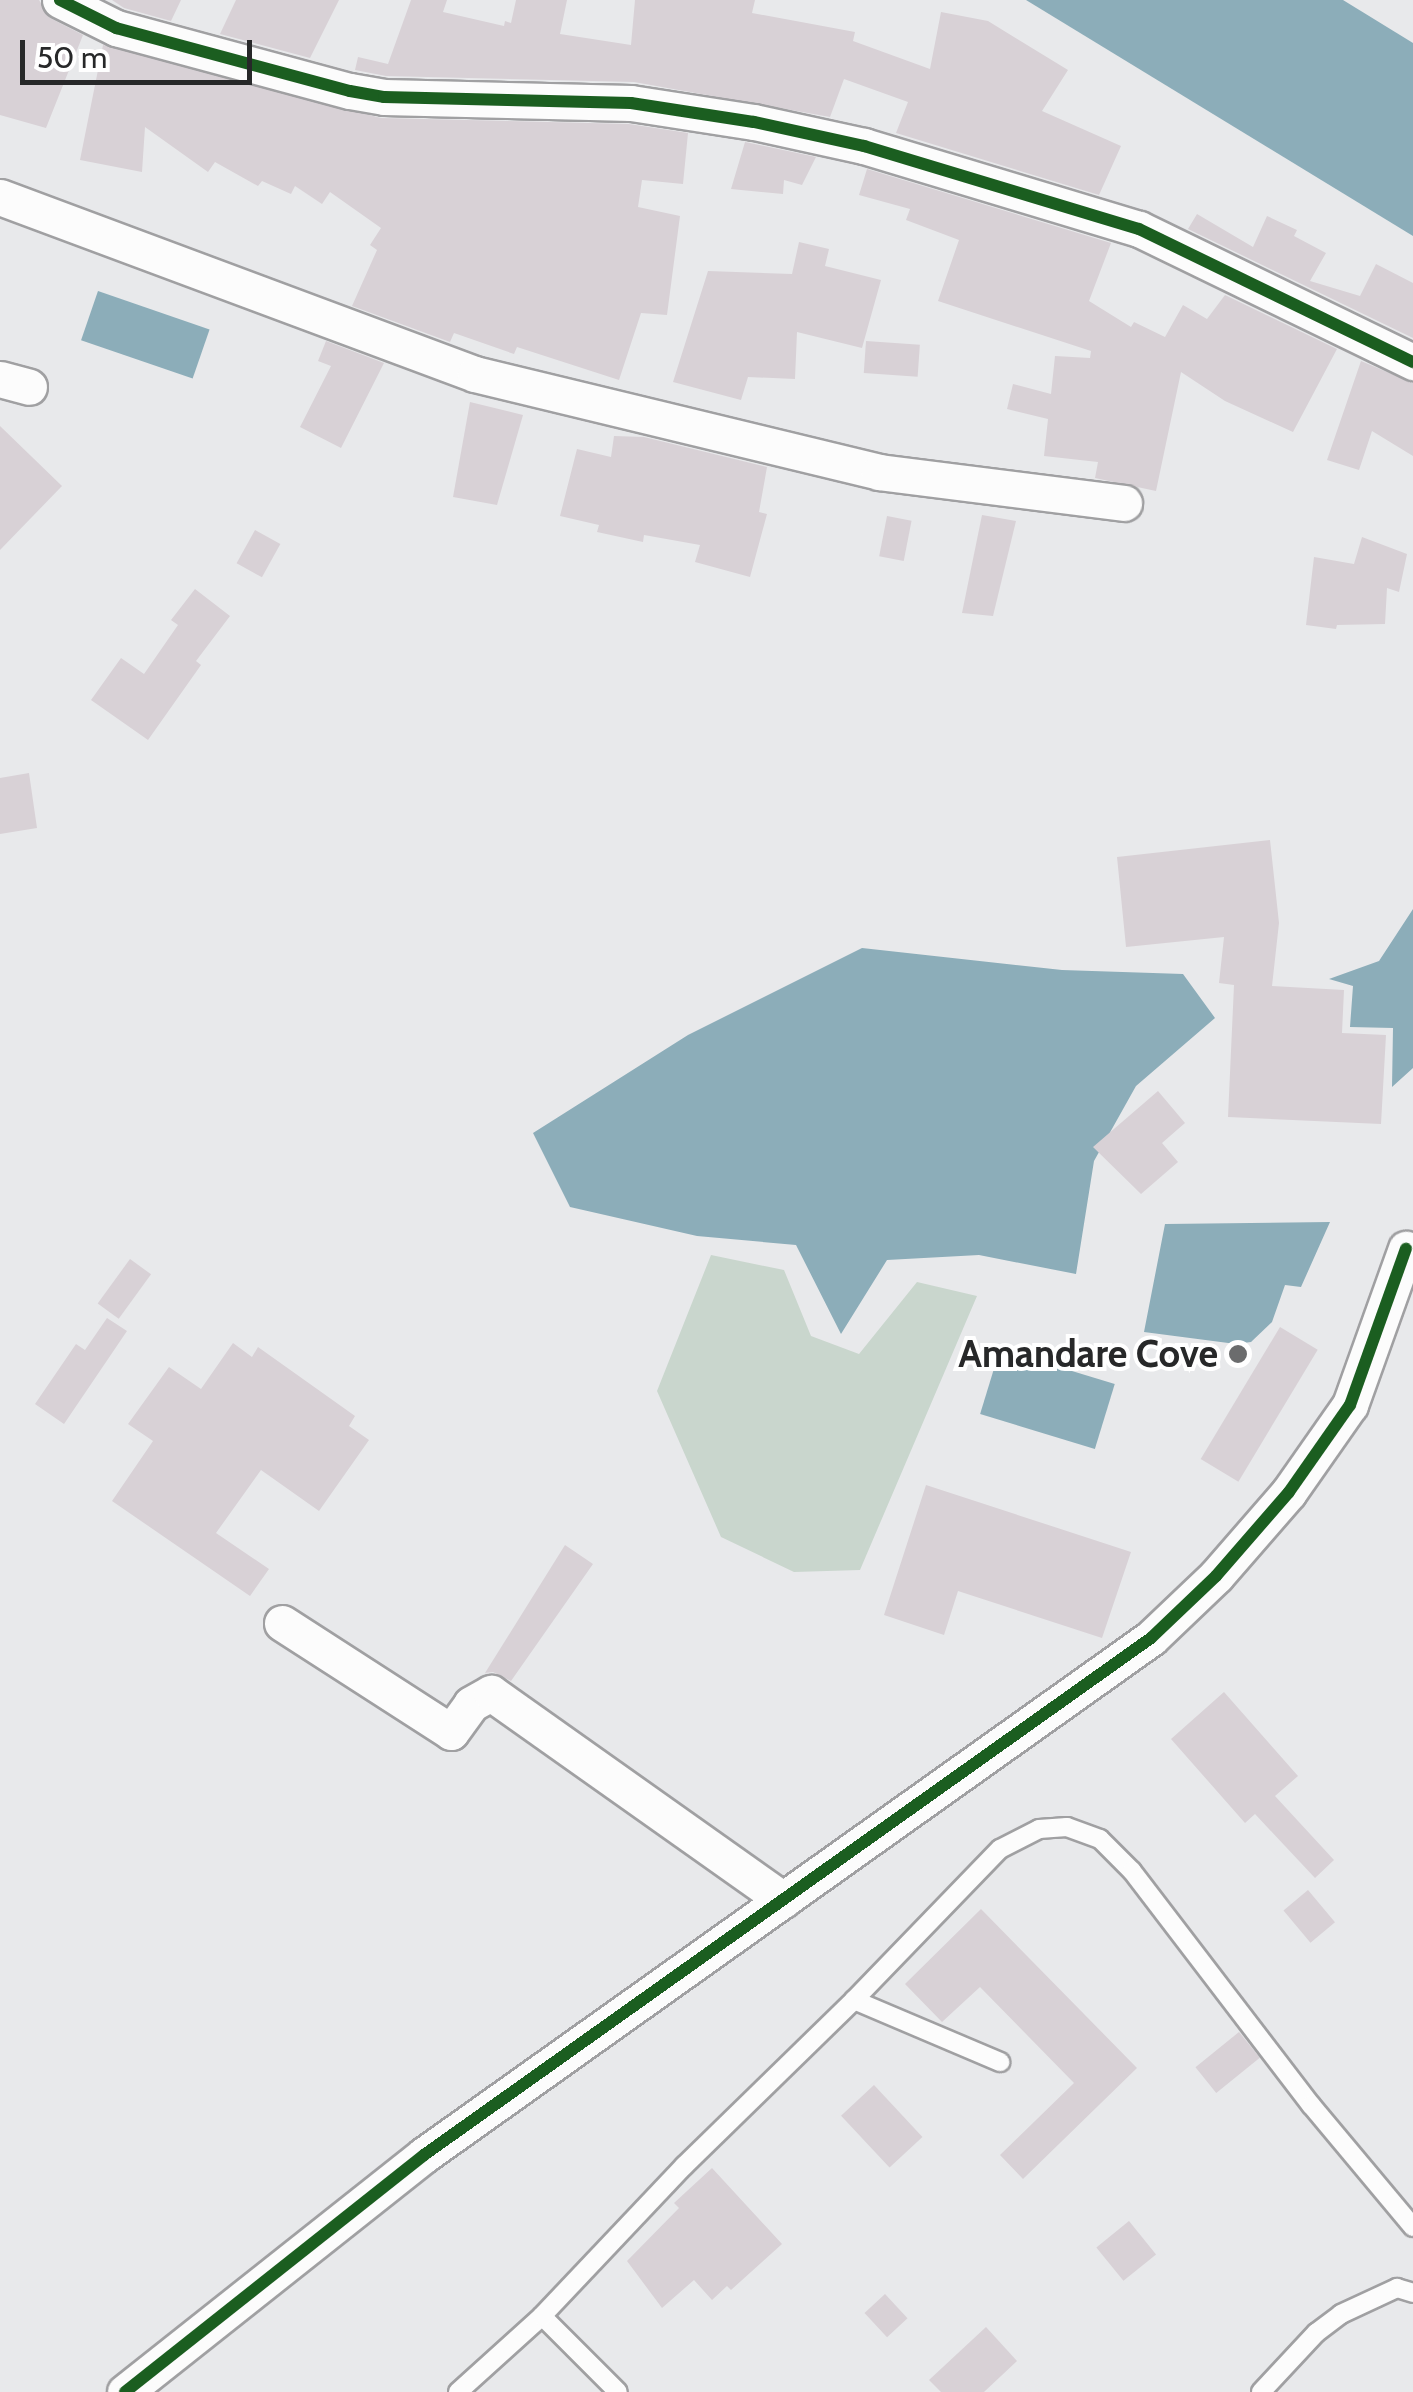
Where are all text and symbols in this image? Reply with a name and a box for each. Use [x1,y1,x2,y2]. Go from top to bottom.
scale bar [25,20,258,82]
text: 50 m [37,39,107,76]
place label: Amandare Cove [958,1331,1218,1377]
marker: Amandare Cove [1227,1343,1249,1365]

